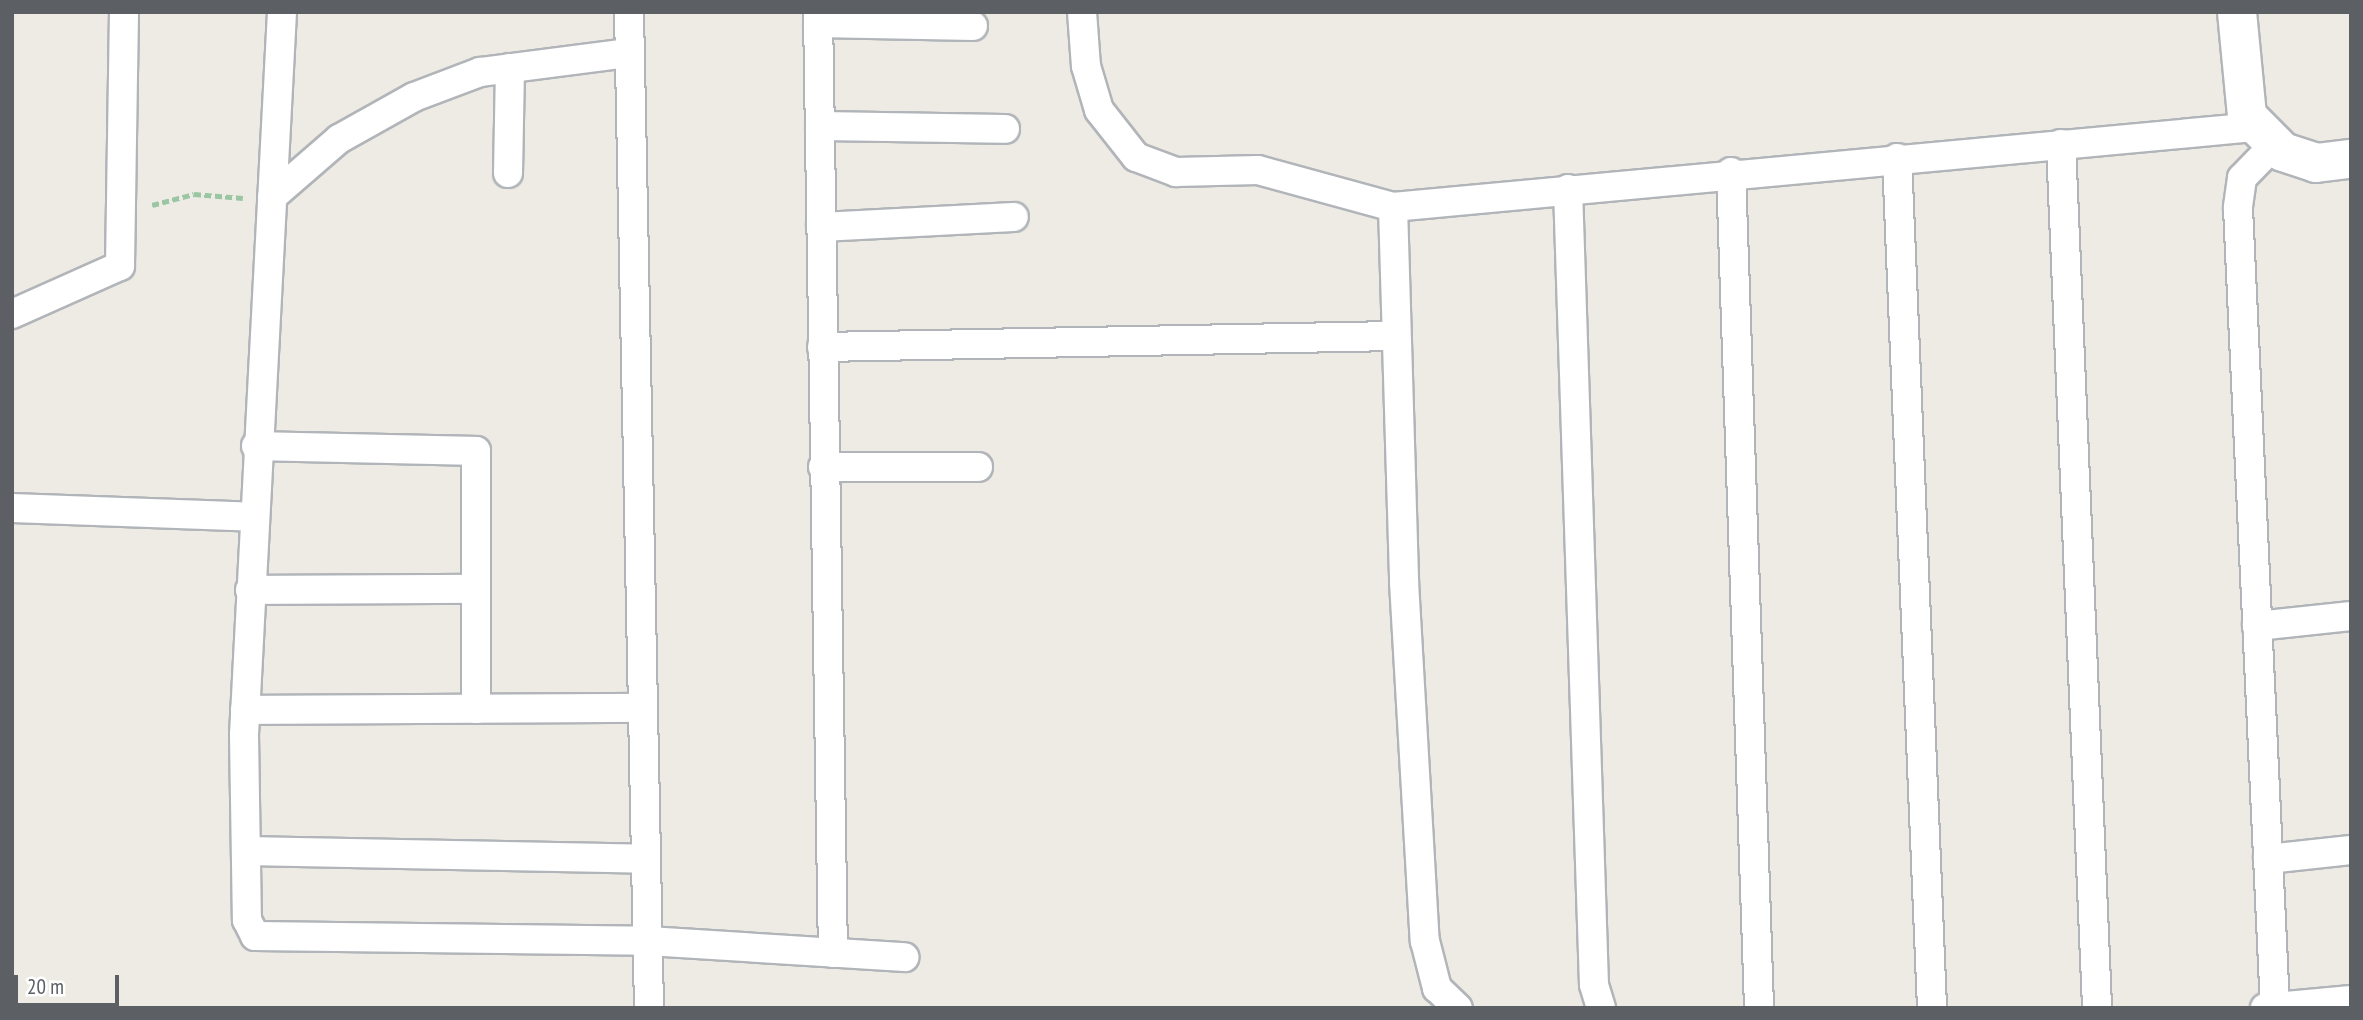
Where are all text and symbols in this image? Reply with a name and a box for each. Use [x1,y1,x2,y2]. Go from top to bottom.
scale bar [18,960,122,1004]
text: 20 m [27,973,64,1000]

